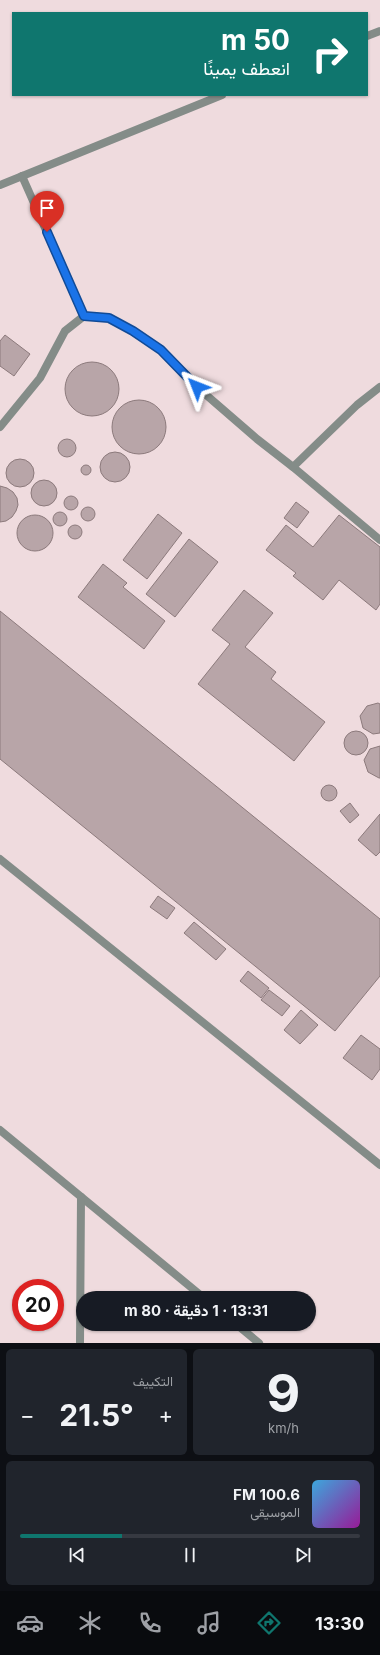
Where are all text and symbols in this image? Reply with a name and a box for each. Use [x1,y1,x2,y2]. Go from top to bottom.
text: 50 m [221,23,290,57]
icon: right [304,28,356,80]
text: انعطف يمينًا [203,58,290,79]
pin [30,191,64,232]
icon: arrive [36,197,58,219]
position arrow [176,366,218,408]
speed limit sign: 20 [12,1279,64,1331]
text: 13:31 · 1 دقيقة · 80 m [124,1301,268,1320]
text: 9 [267,1362,300,1425]
text: التكييف [133,1373,173,1389]
text: 21.5° [59,1397,134,1433]
text: − [20,1402,35,1428]
text: + [158,1402,173,1428]
text: km/h [268,1420,299,1436]
text: 100.6 FM [233,1485,300,1504]
text: الموسيقى [250,1504,300,1520]
icon: previous [66,1544,88,1566]
icon: pause [179,1544,201,1566]
icon: next [292,1544,314,1566]
icon: car [16,1609,44,1637]
icon: climate [76,1609,104,1637]
icon: phone [136,1609,164,1637]
icon: music [195,1609,223,1637]
icon: directions [255,1609,283,1637]
text: 13:30 [315,1613,364,1634]

